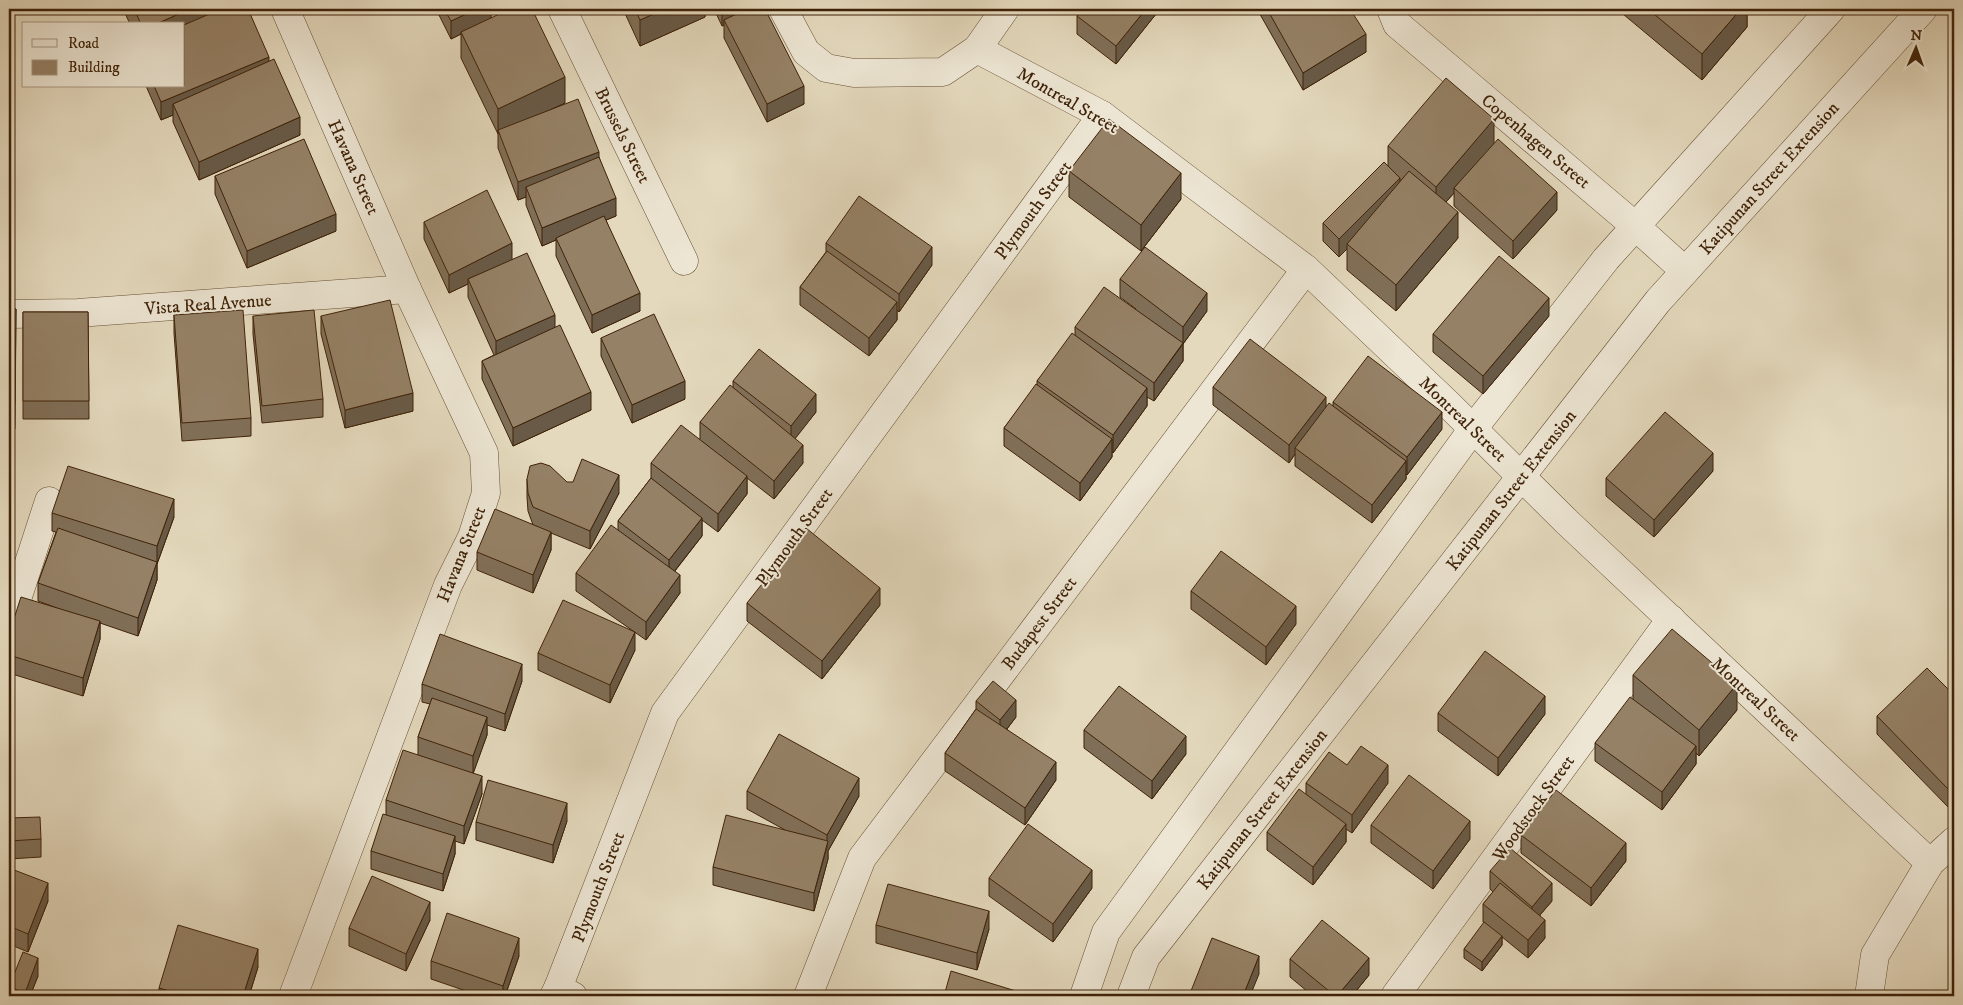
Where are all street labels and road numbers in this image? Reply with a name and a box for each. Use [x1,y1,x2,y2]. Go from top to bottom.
street label: Montreal Street [1013,63,1122,139]
street label: Brussels Street [589,84,655,187]
street label: Copenhagen Street [1476,90,1595,194]
street label: Katipunan Street Extension [1695,97,1845,260]
street label: Havana Street [322,116,384,219]
street label: Plymouth Street [991,157,1077,264]
street label: Vista Real Avenue [143,290,272,320]
street label: Montreal Street [1414,372,1511,467]
street label: Katipunan Street Extension [1442,405,1582,575]
street label: Plymouth Street [752,484,838,591]
street label: Havana Street [433,503,491,606]
street label: Budapest Street [997,572,1082,675]
street label: Montreal Street [1706,653,1805,747]
street label: Katipunan Street Extension [1193,724,1333,894]
street label: Woodstock Street [1487,751,1580,867]
street label: Plymouth Street [568,829,630,946]

